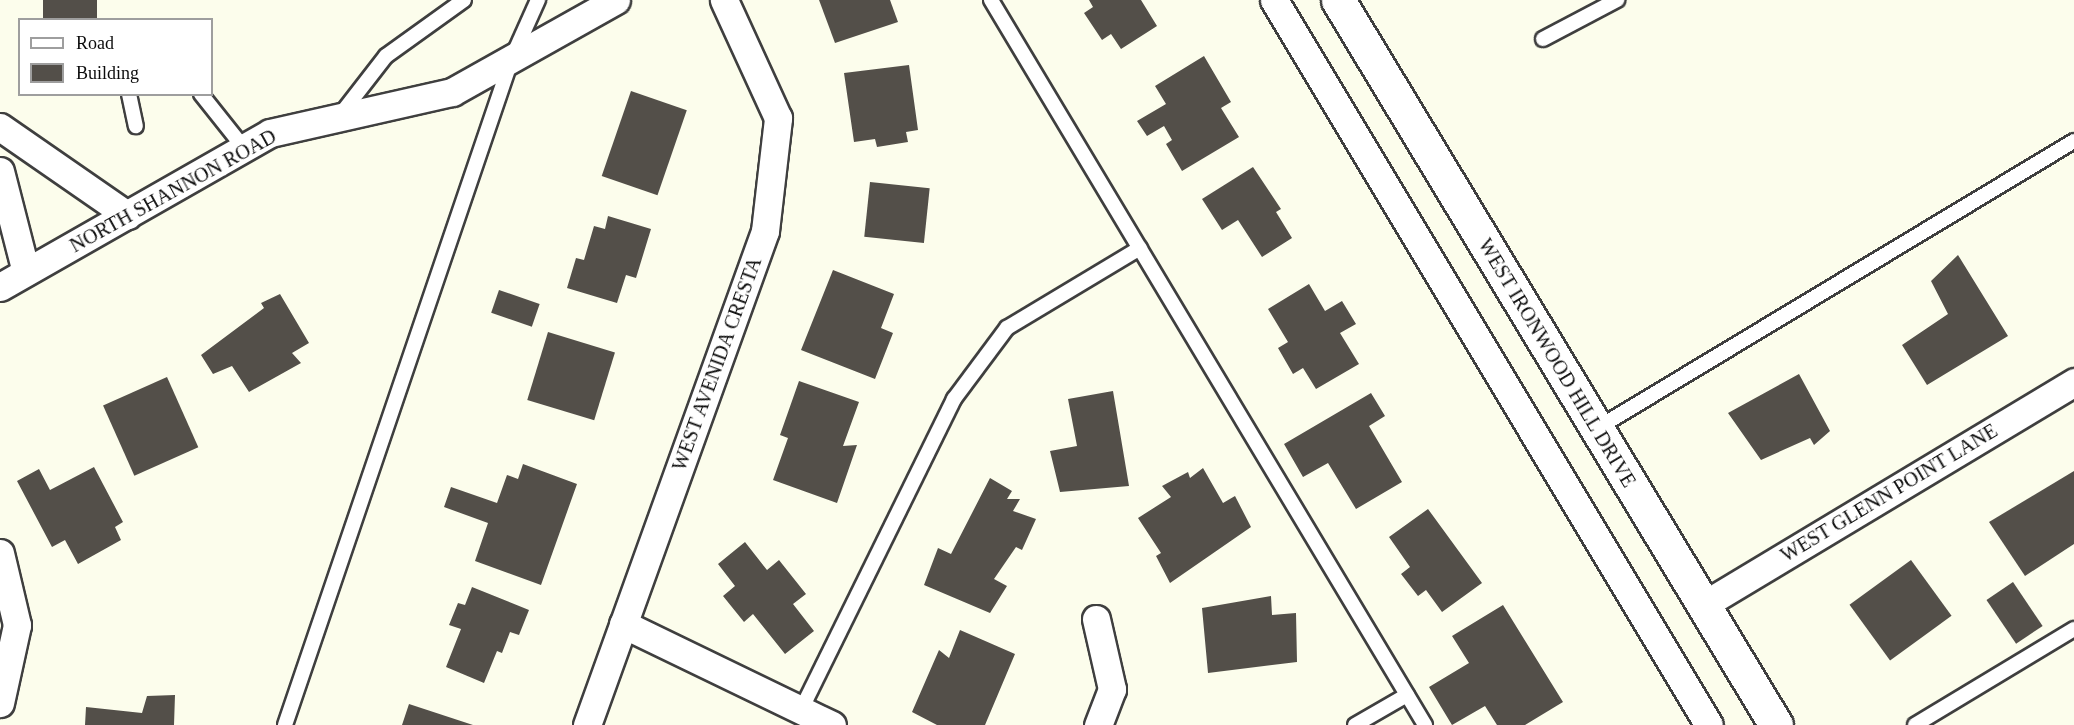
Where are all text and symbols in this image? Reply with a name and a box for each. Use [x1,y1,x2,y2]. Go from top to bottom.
legend [18,18,213,96]
text: Road [76,33,114,53]
text: Building [76,63,139,83]
street label: NORTH SHANNON ROAD [66,124,280,258]
street label: WEST IRONWOOD HILL DRIVE [1473,234,1641,492]
street label: WEST AVENIDA CRESTA [667,253,767,475]
street label: WEST GLENN POINT LANE [1776,418,2002,568]

